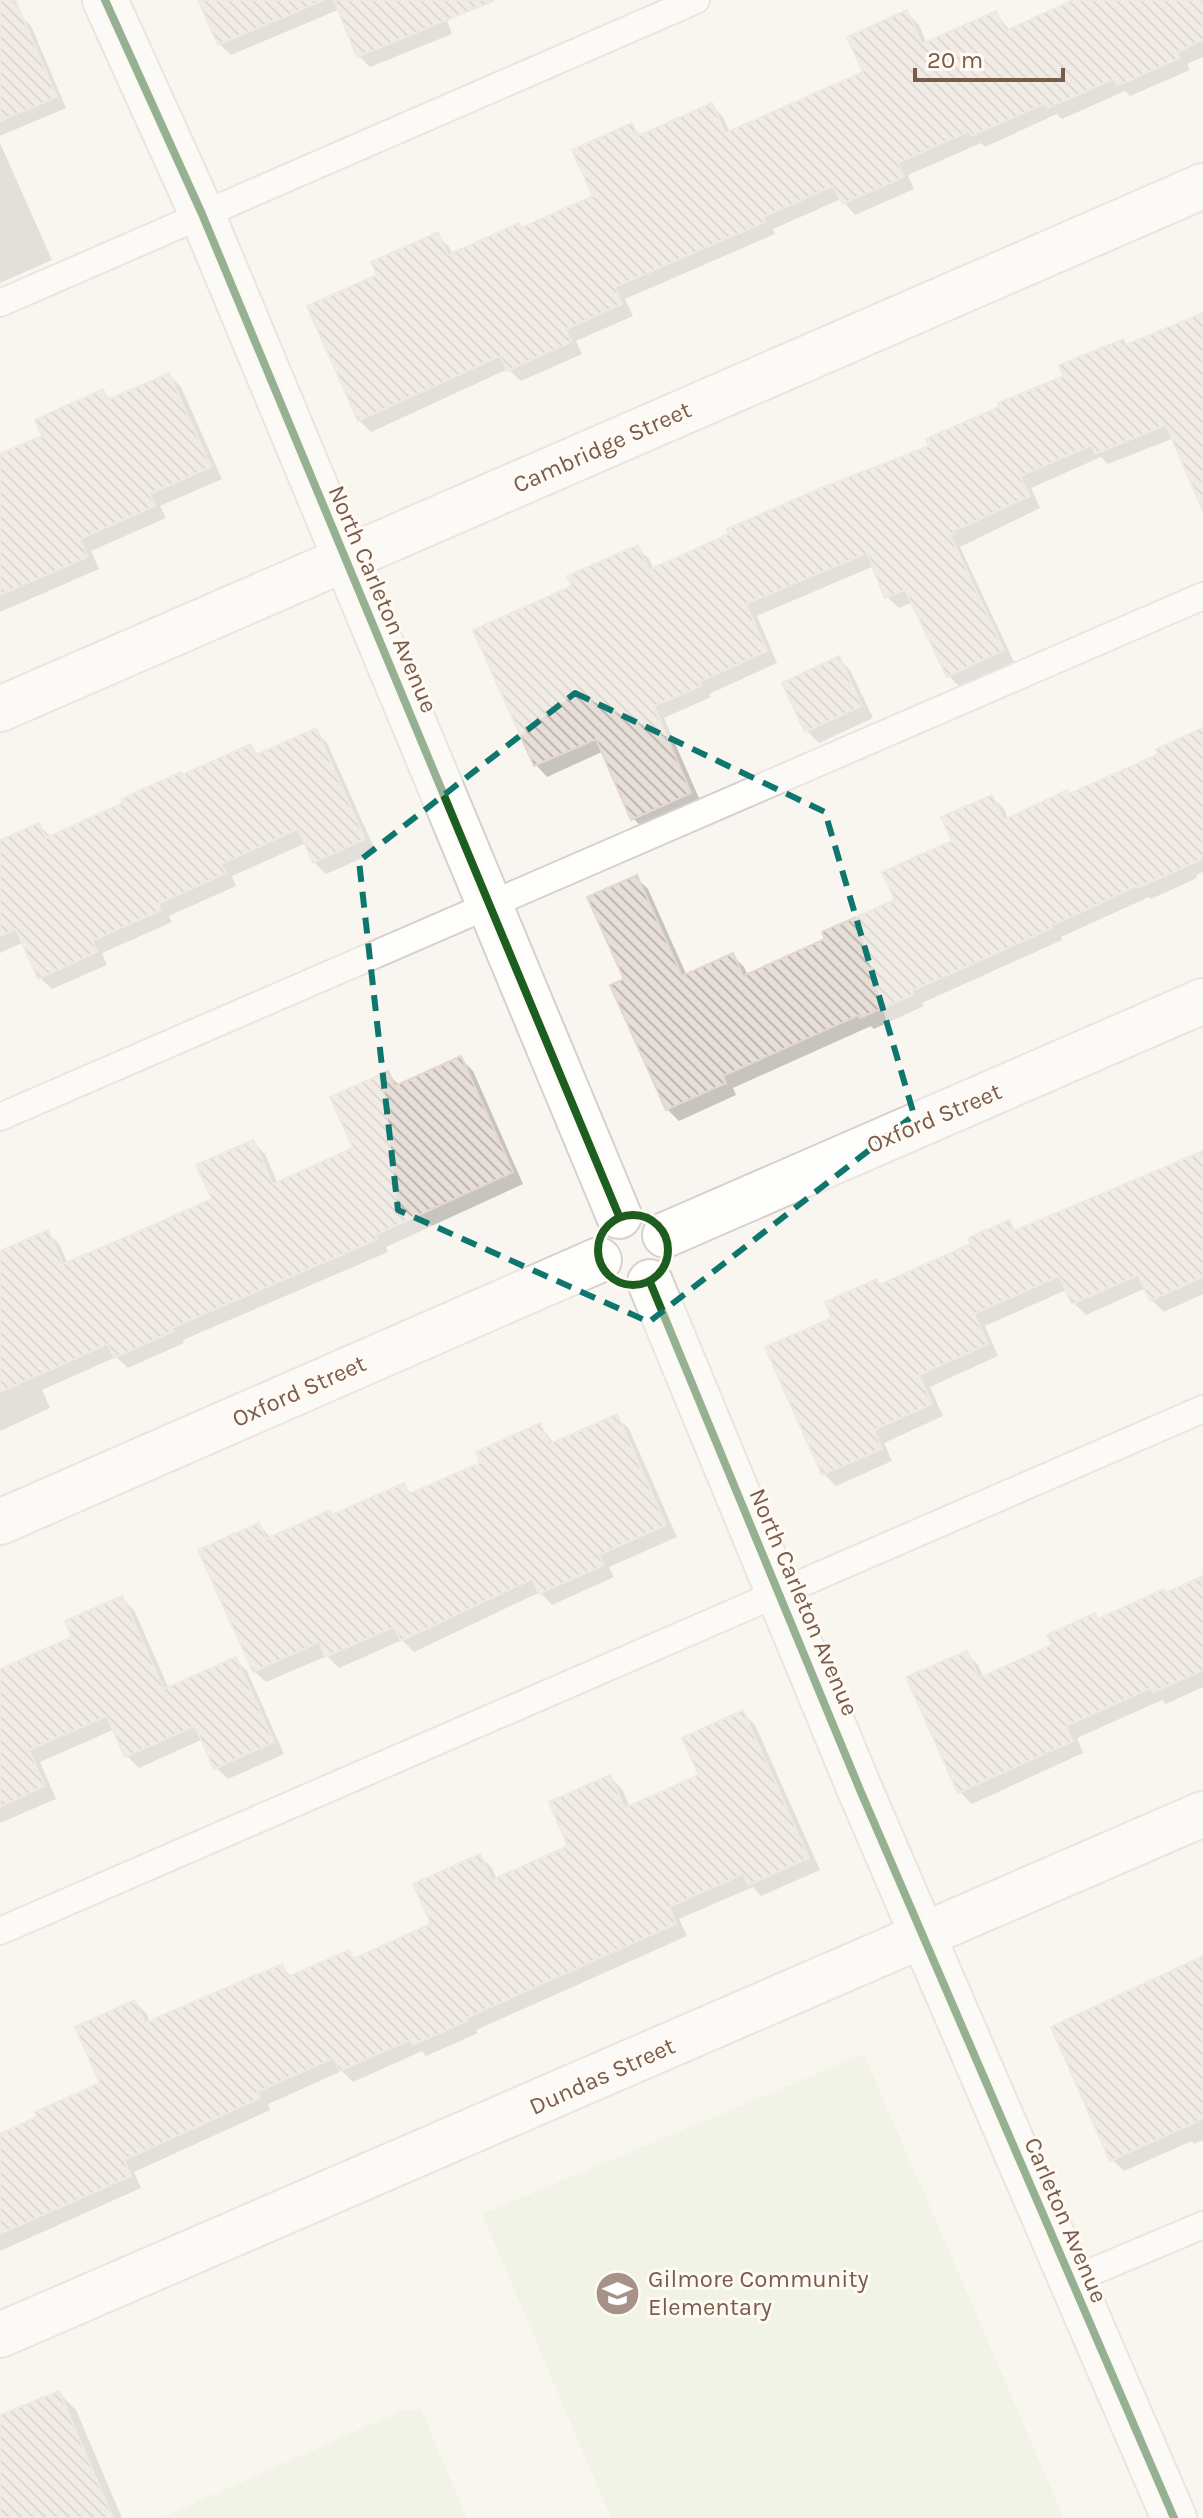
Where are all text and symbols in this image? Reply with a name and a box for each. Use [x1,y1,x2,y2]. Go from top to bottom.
scale bar [915,32,1063,82]
text: 20 m [927,46,983,74]
street label: Cambridge Street [509,395,695,499]
street label: North Carleton Avenue [322,481,444,717]
street label: Oxford Street [862,1077,1006,1159]
street label: Oxford Street [228,1349,370,1433]
street label: North Carleton Avenue [743,1484,865,1720]
street label: Dundas Street [525,2031,679,2121]
street label: Carleton Avenue [1019,2133,1113,2307]
place label: Gilmore Community Elementary [648,2265,869,2321]
school or university icon: Gilmore Community Elementary [593,2269,641,2317]

